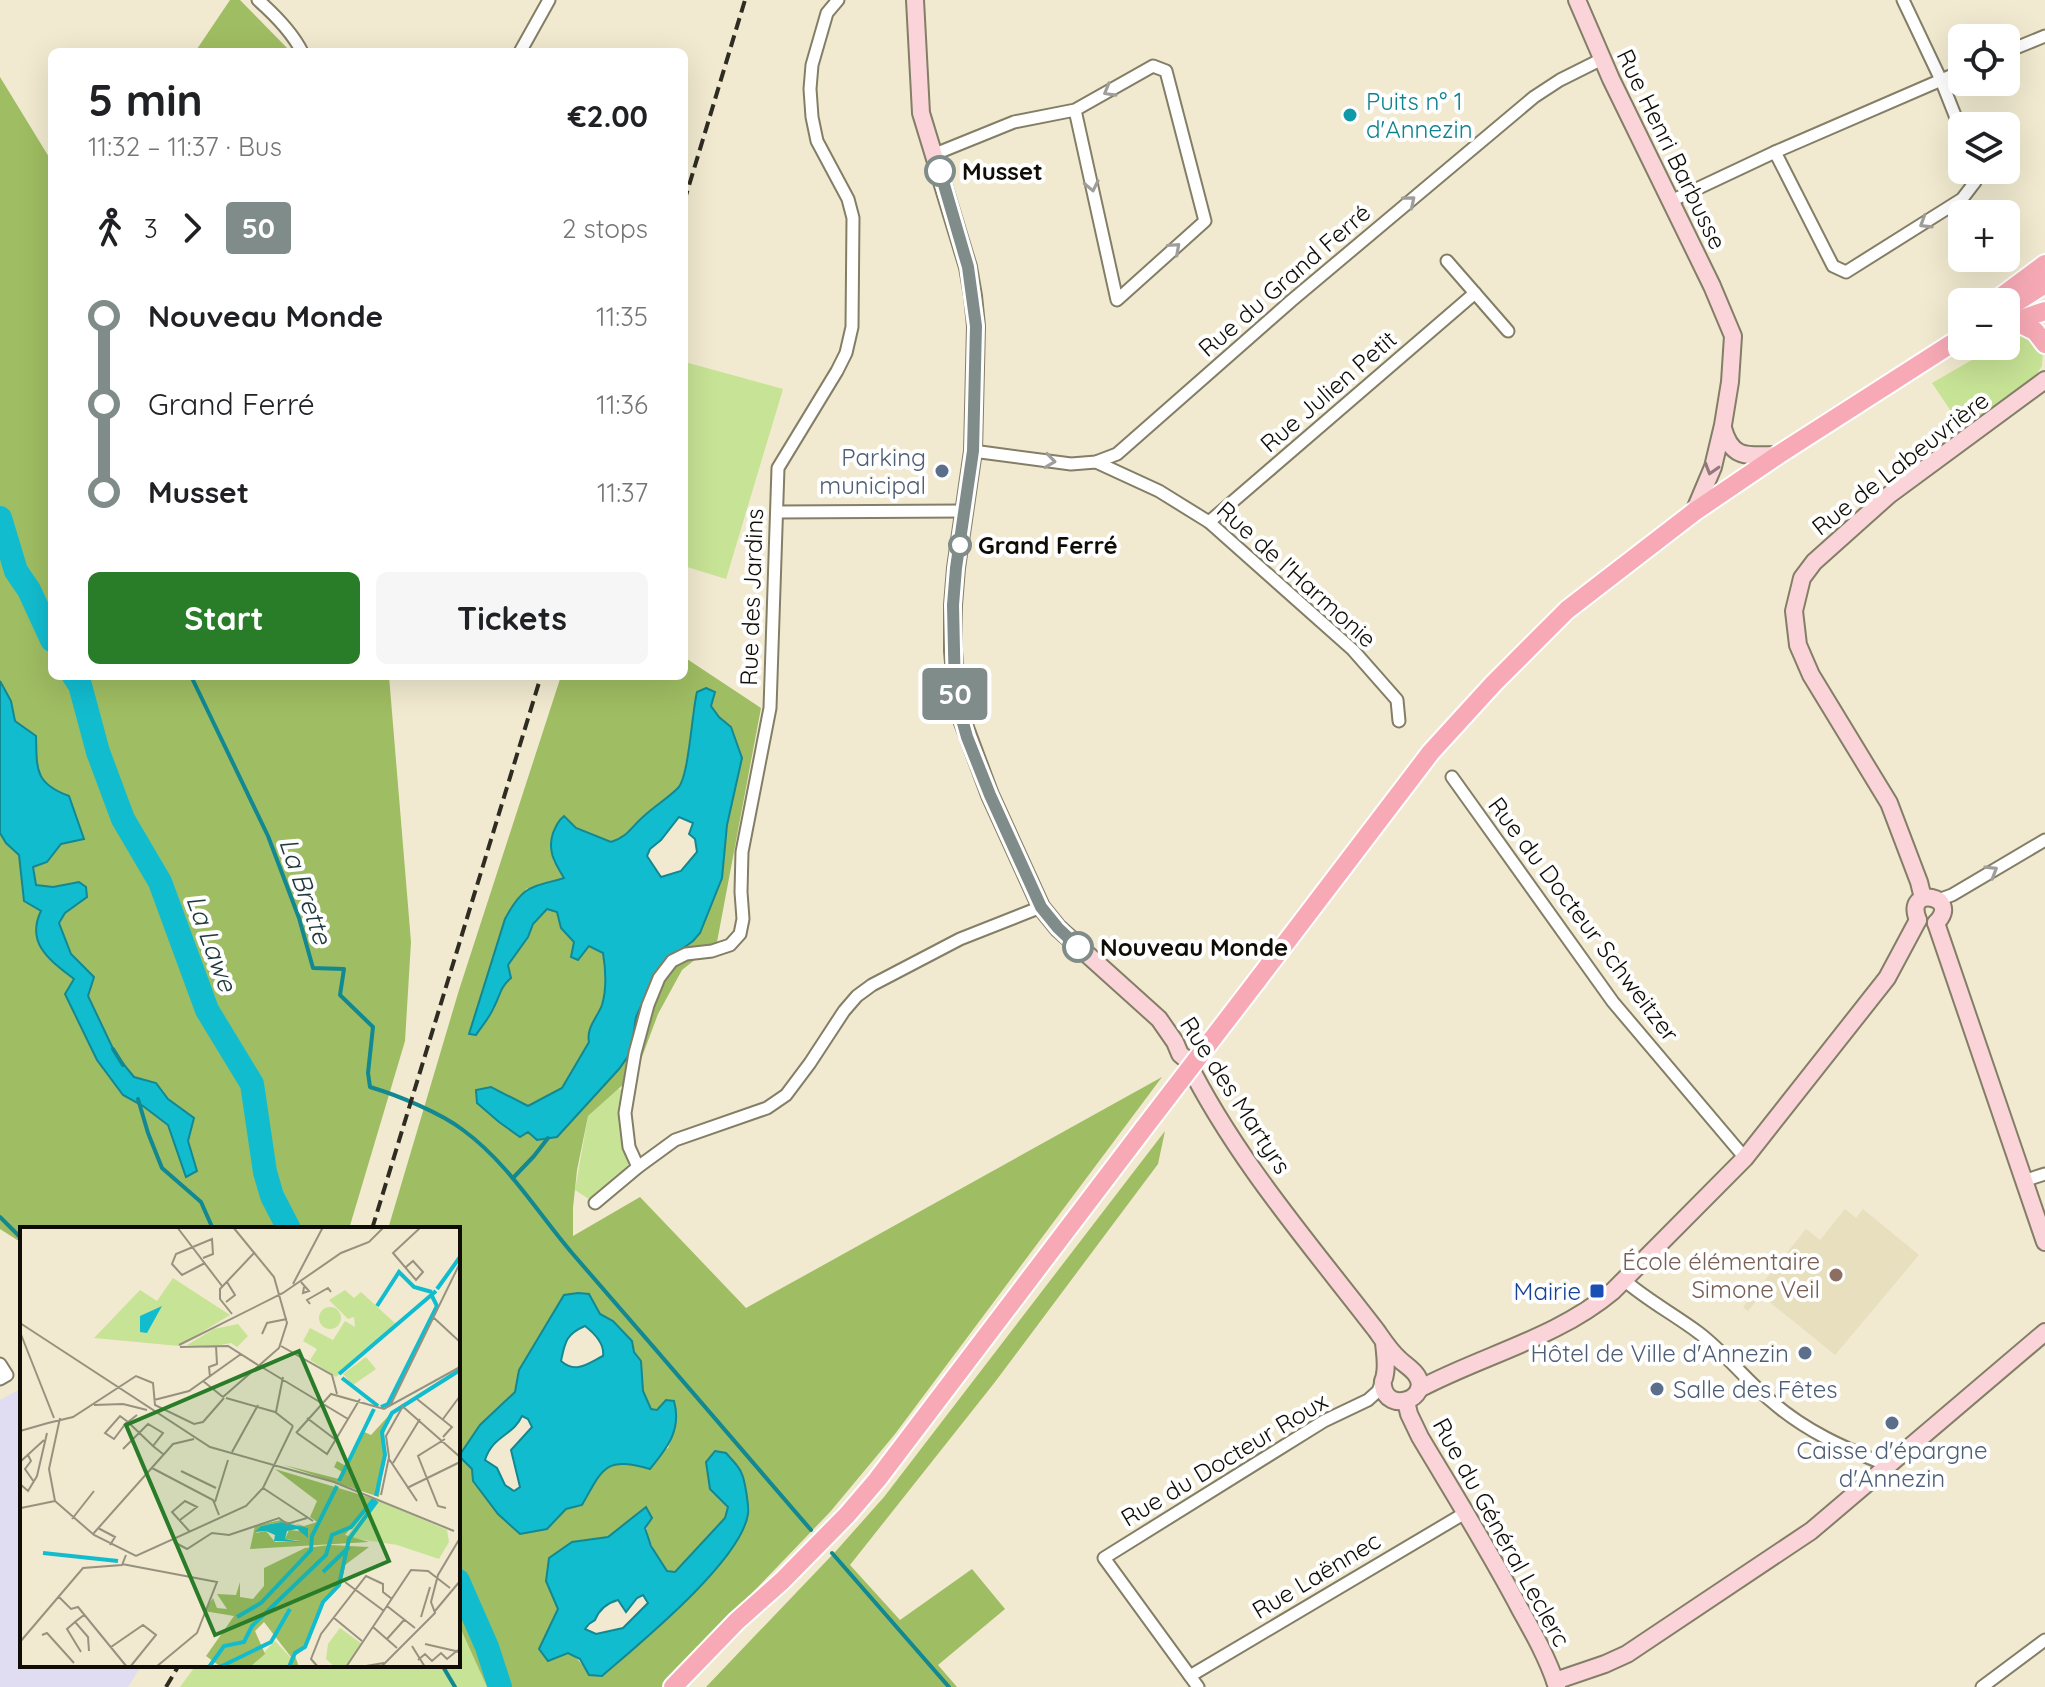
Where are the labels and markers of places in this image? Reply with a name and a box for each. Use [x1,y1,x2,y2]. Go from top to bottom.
place label: Puits n° 1 d'Annezin [1366,86,1473,144]
marker: Puits n° 1 d'Annezin [1341,106,1359,124]
marker: Musset [925,156,955,186]
place label: Musset [962,156,1043,186]
place label: Parking municipal [819,442,926,500]
marker: Parking municipal [933,462,951,480]
place label: Grand Ferré [978,530,1118,560]
marker: Grand Ferré [949,534,971,556]
marker: Nouveau Monde [1063,932,1093,962]
place label: Nouveau Monde [1100,932,1288,962]
place label: École élémentaire Simone Veil [1622,1246,1820,1304]
marker: École élémentaire Simone Veil [1827,1266,1845,1284]
place label: Mairie [1514,1276,1581,1306]
marker: Mairie [1588,1282,1606,1300]
place label: Hôtel de Ville d'Annezin [1530,1338,1789,1368]
marker: Hôtel de Ville d'Annezin [1796,1344,1814,1362]
place label: Salle des Fêtes [1673,1374,1837,1404]
marker: Salle des Fêtes [1648,1380,1666,1398]
marker: Caisse d'épargne d'Annezin [1883,1414,1901,1432]
place label: Caisse d'épargne d'Annezin [1796,1435,1988,1493]

